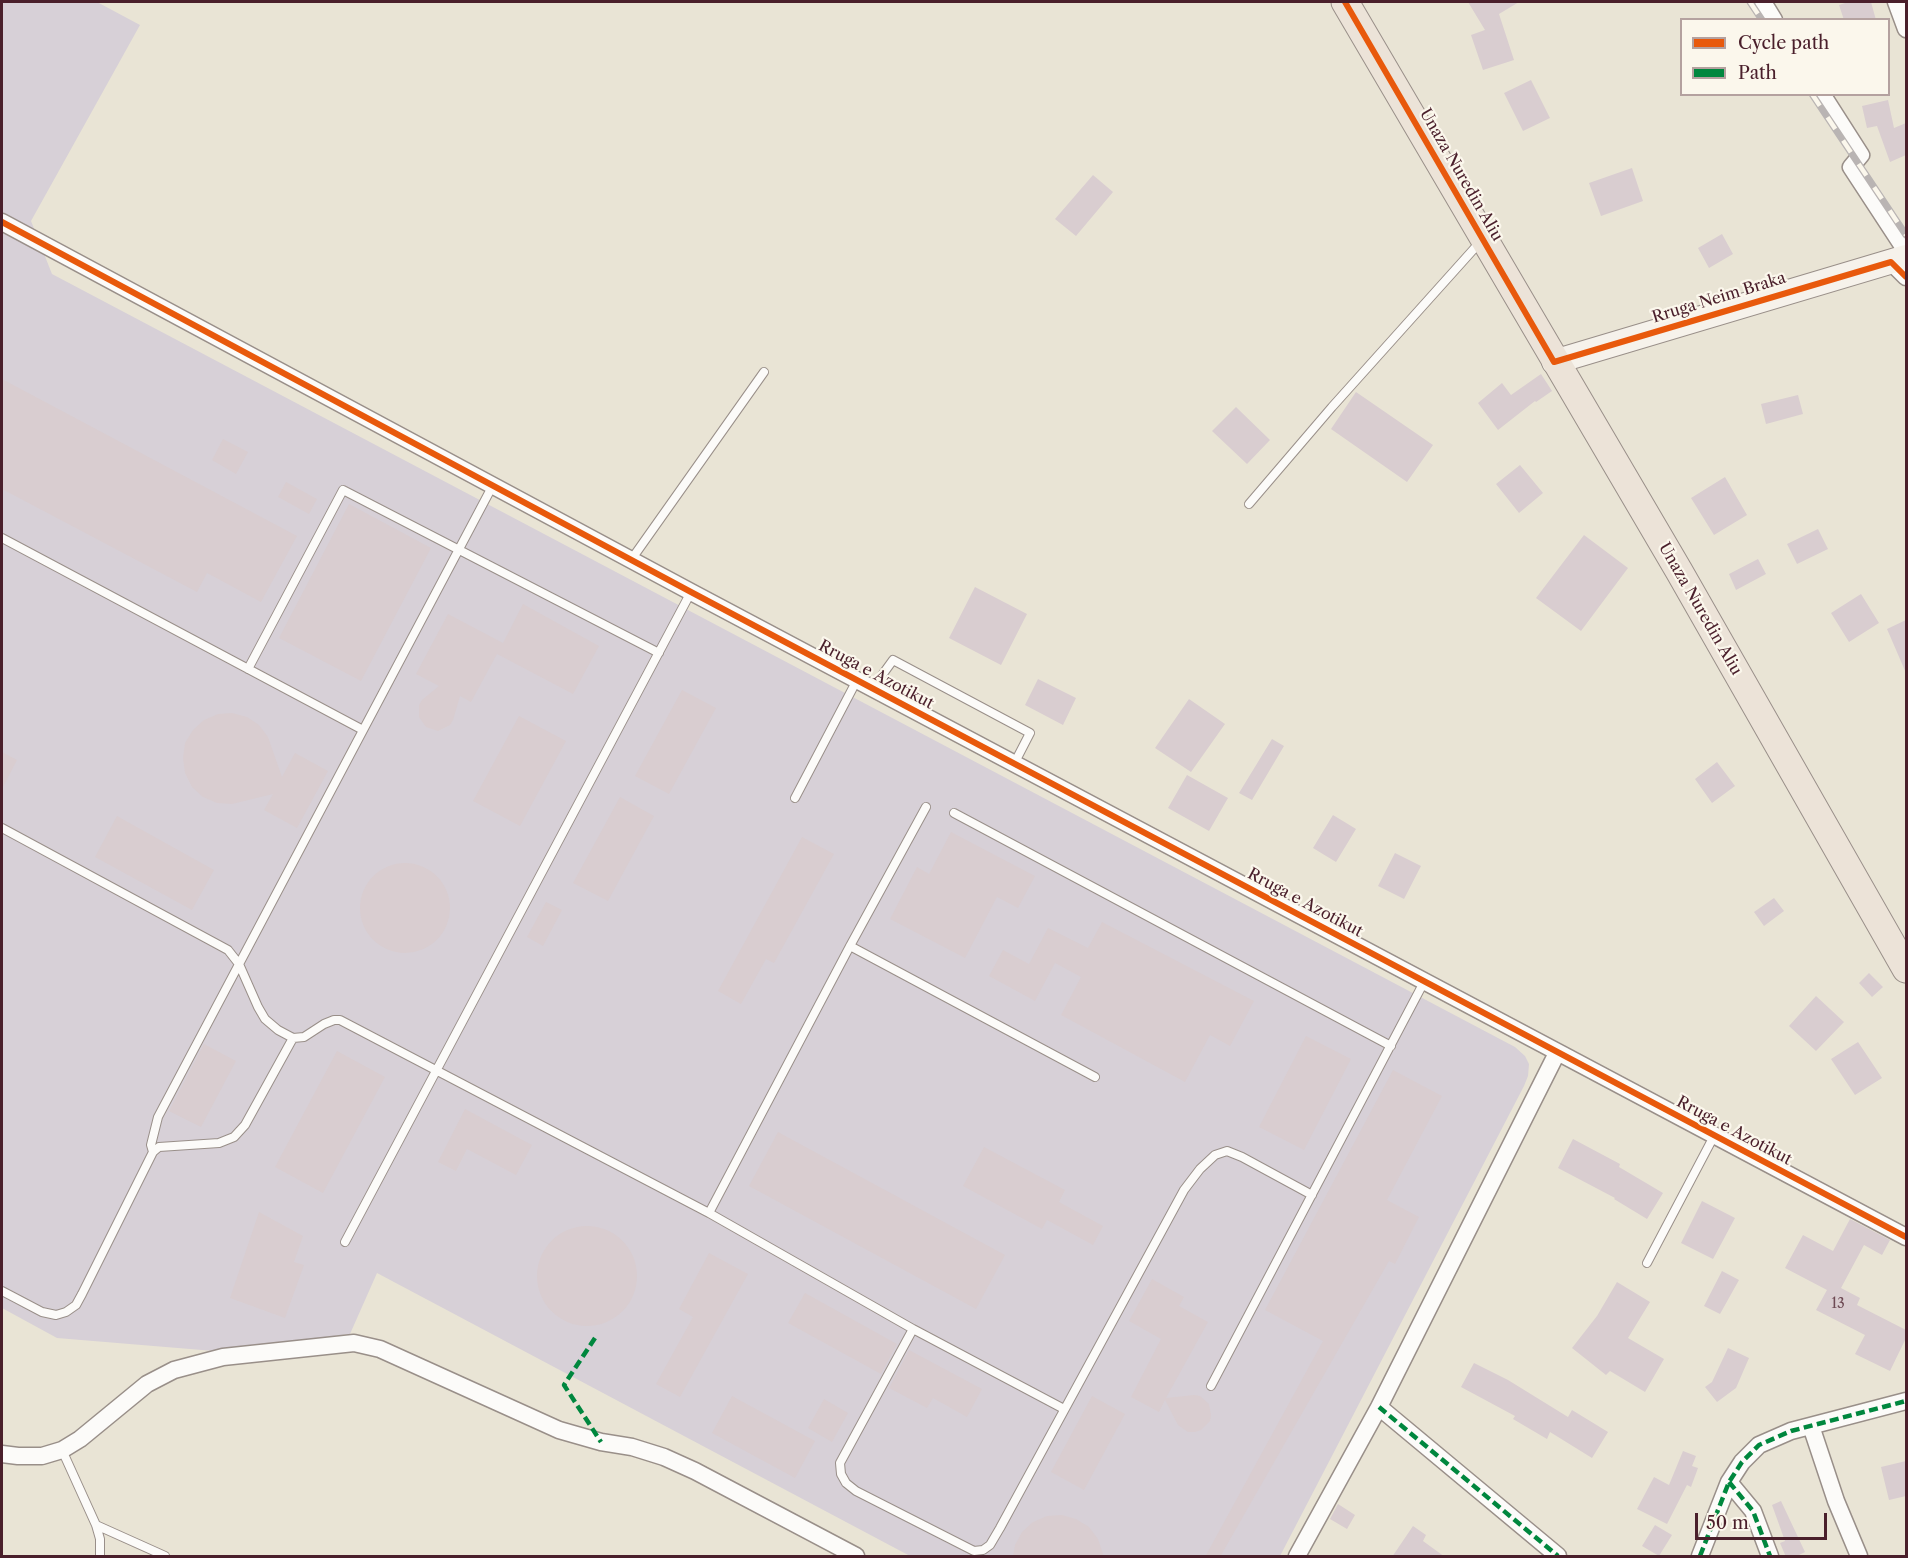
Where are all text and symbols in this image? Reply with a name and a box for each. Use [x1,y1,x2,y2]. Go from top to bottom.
legend [1680,18,1890,96]
text: Cycle path [1738,32,1829,54]
text: Path [1738,62,1777,84]
street label: Unaza Nuredin Aliu [1415,105,1507,245]
street label: Rruga Neim Braka [1650,269,1788,327]
street label: Unaza Nuredin Aliu [1654,539,1746,679]
street label: Rruga e Azotikut [815,637,937,713]
street label: Rruga e Azotikut [1244,865,1366,941]
street label: Rruga e Azotikut [1673,1093,1795,1169]
house number: 13 [1831,1296,1845,1312]
scale bar [1698,1501,1830,1539]
text: 50 m [1706,1512,1749,1534]

